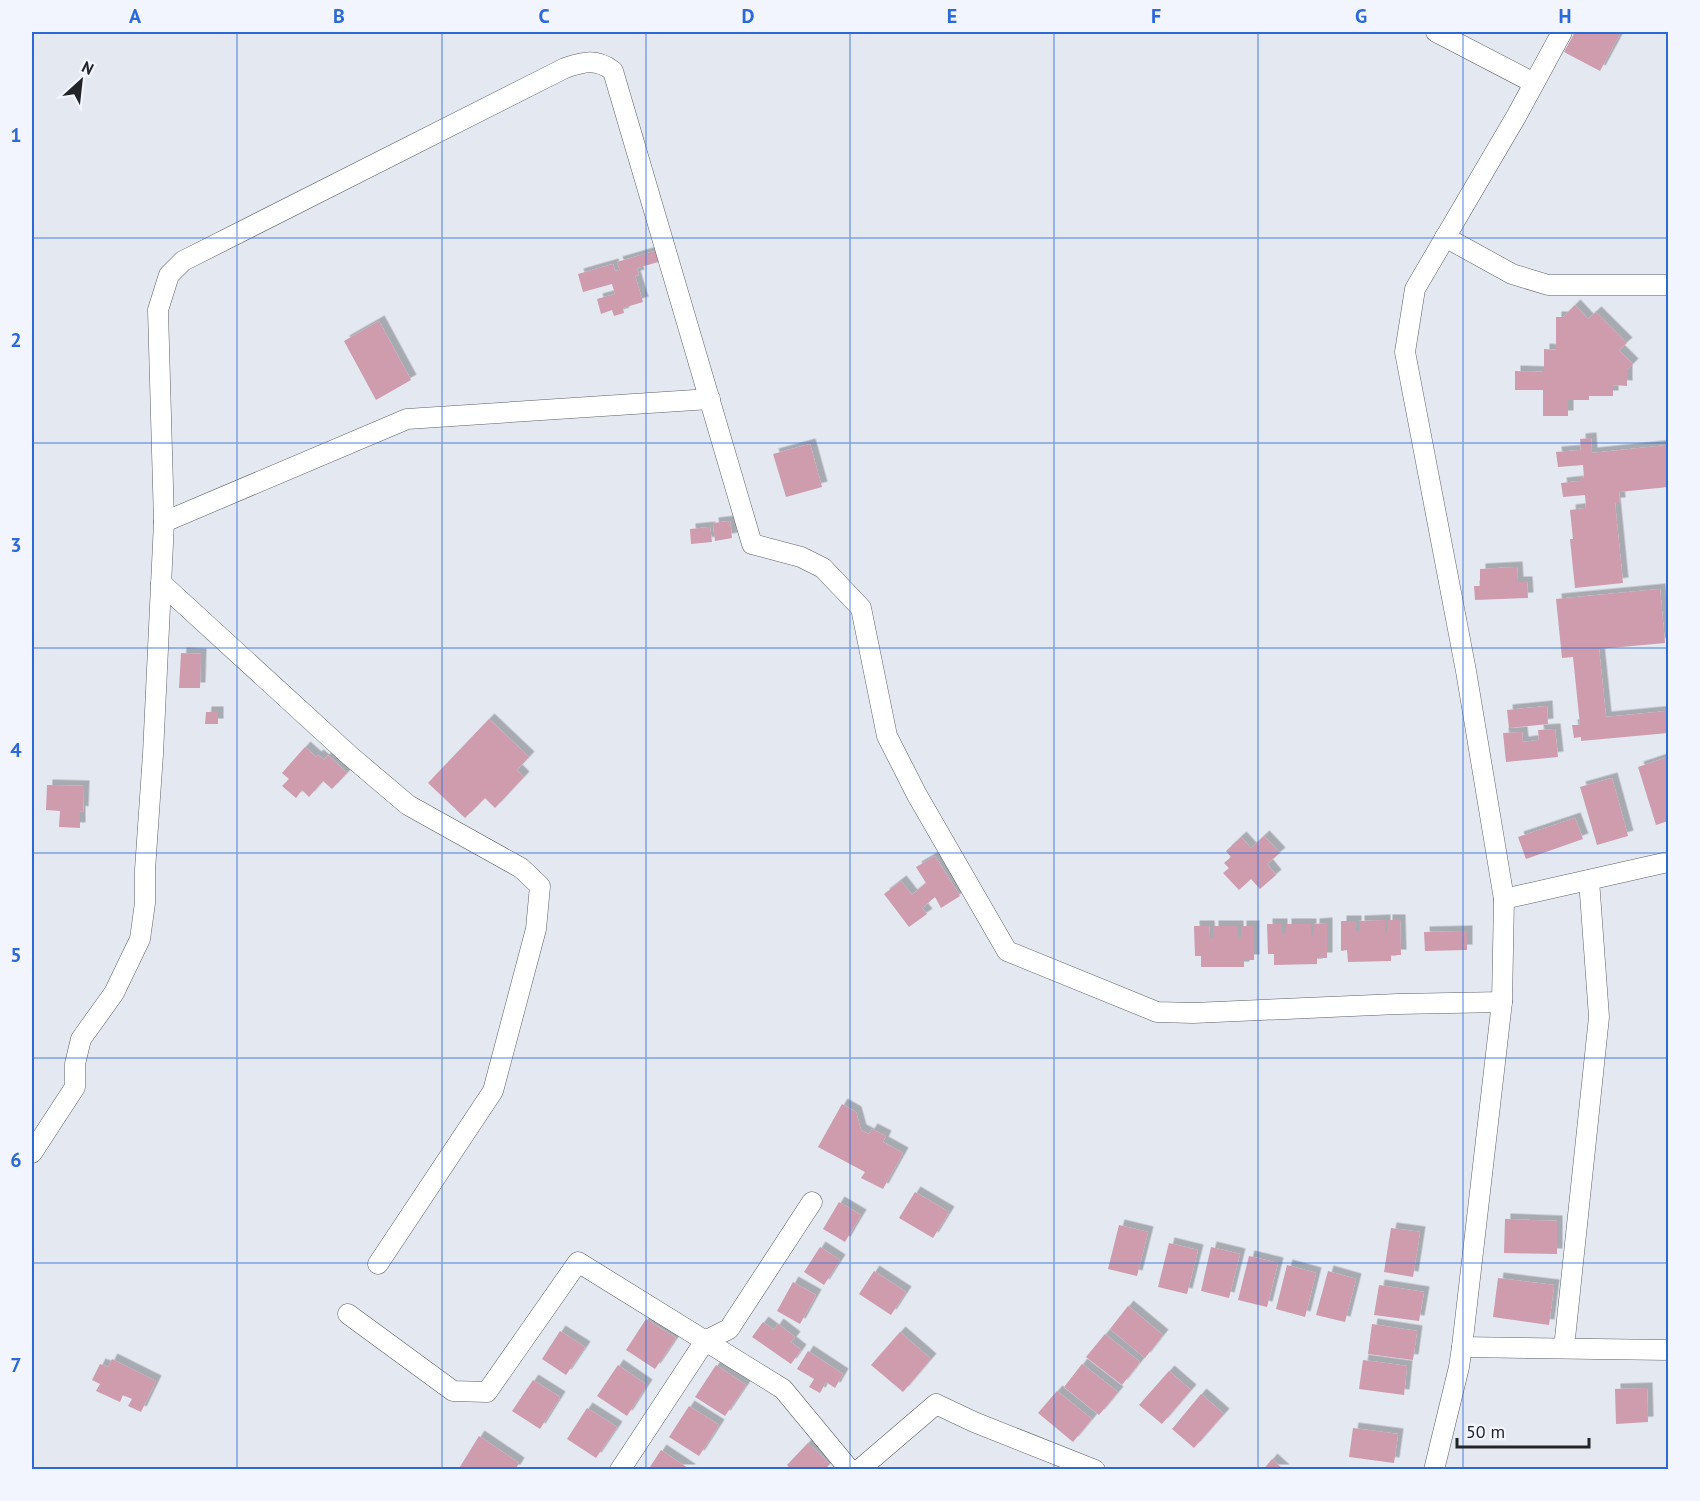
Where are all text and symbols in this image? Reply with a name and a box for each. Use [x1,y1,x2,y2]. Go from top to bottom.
text: A [129,3,142,29]
text: B [333,3,345,29]
text: C [538,3,550,29]
text: D [742,3,755,29]
text: E [947,3,957,29]
text: F [1151,3,1161,29]
text: G [1355,3,1367,29]
text: H [1558,3,1572,29]
north arrow [51,51,111,111]
text: N [79,56,97,79]
text: 1 [10,122,22,148]
text: 2 [10,327,22,353]
text: 3 [10,532,22,558]
text: 4 [10,737,22,763]
text: 5 [10,942,22,968]
text: 6 [10,1147,22,1173]
text: 7 [10,1352,22,1378]
scale bar [1457,1411,1589,1449]
text: 50 m [1466,1420,1505,1443]

